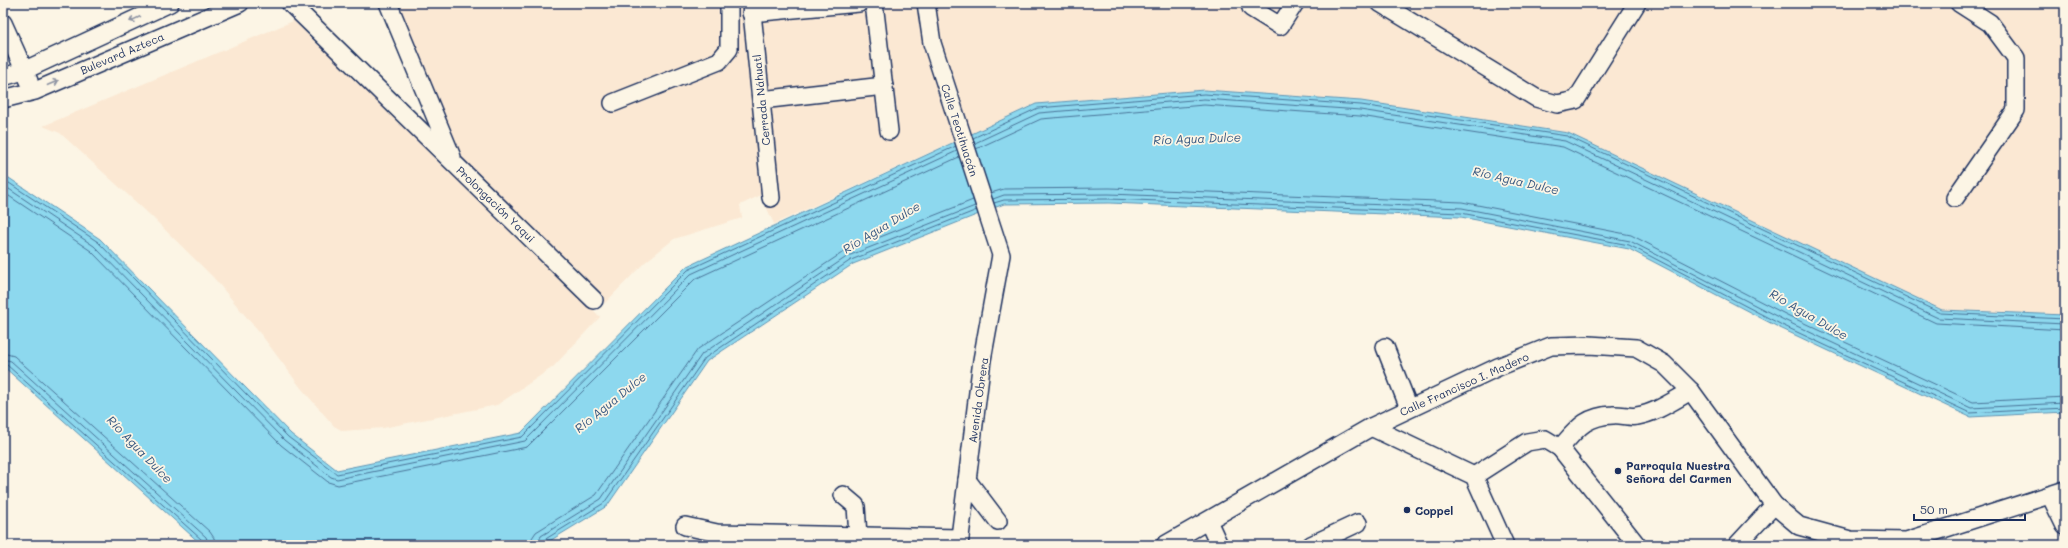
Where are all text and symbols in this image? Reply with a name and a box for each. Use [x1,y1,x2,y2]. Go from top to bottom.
one-way arrow [129,16,141,23]
street label: Bulevard Azteca [78,28,166,77]
street label: Cerrada Náhuatl [749,54,773,146]
one-way arrow [47,79,59,86]
street label: Calle Teotihuacán [938,82,982,178]
water label: Río Agua Dulce [1153,128,1241,148]
water label: Río Agua Dulce [1471,162,1561,198]
street label: Prolongación Yaqui [453,163,539,245]
water label: Río Agua Dulce [839,198,923,256]
water label: Río Agua Dulce [1767,285,1851,343]
street label: Calle Francisco I. Madero [1397,349,1531,419]
street label: Avenida Obrera [965,356,991,444]
water label: Río Agua Dulce [571,368,649,436]
water label: Río Agua Dulce [104,412,176,486]
place label: Parroquia Nuestra Señora del Carmen [1626,458,1732,486]
marker: Parroquia Nuestra Señora del Carmen [1613,466,1623,476]
scale bar [1914,496,2025,522]
text: 50 m [1920,501,1948,517]
place label: Coppel [1415,503,1453,518]
marker: Coppel [1402,505,1412,515]

